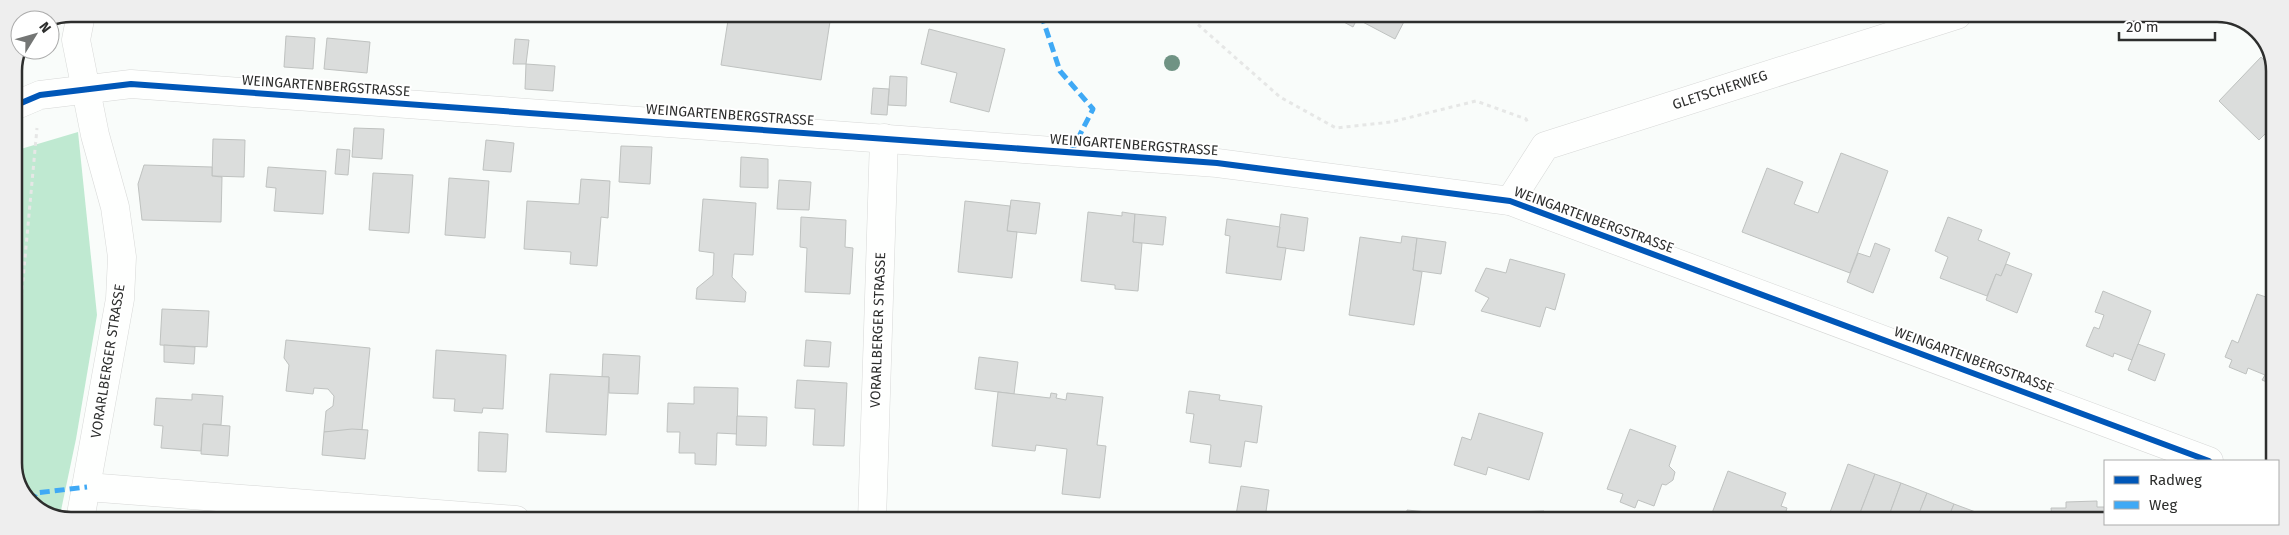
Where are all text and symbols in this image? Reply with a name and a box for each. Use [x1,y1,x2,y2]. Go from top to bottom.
north arrow [10,10,60,60]
scale bar [2119,10,2215,42]
text: 20 m [2126,18,2159,36]
text: N [35,19,55,36]
street label: GLETSCHERWEG [1670,67,1770,113]
street label: WEINGARTENBERGSTRASSE [241,72,411,100]
street label: WEINGARTENBERGSTRASSE [645,101,815,129]
street label: WEINGARTENBERGSTRASSE [1049,131,1219,159]
street label: WEINGARTENBERGSTRASSE [1512,183,1676,257]
street label: VORARLBERGER STRASSE [867,252,889,408]
street label: VORARLBERGER STRASSE [87,283,129,439]
street label: WEINGARTENBERGSTRASSE [1892,323,2056,397]
legend [2104,460,2279,525]
text: Radweg [2149,471,2202,489]
text: Weg [2149,496,2177,514]

